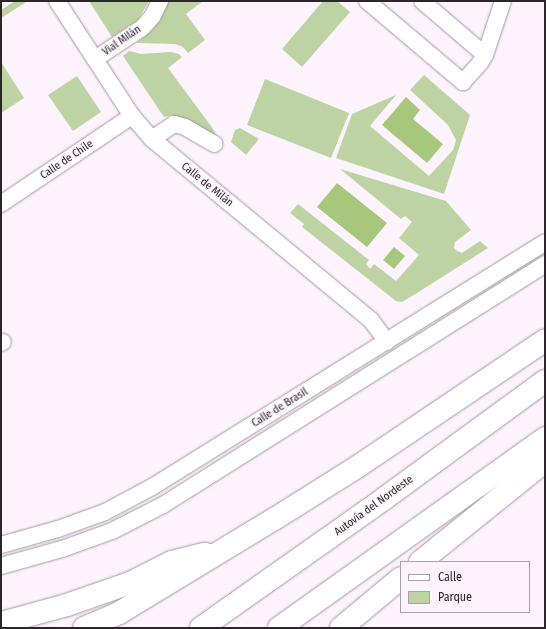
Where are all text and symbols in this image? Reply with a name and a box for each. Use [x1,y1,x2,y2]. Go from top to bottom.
street label: Vial Milán [100,23,144,59]
street label: Calle de Chile [38,138,96,182]
street label: Calle de Milán [178,160,236,210]
street label: Calle de Brasil [250,386,310,430]
street label: Autovía del Nordeste [332,473,416,539]
legend [400,561,530,613]
text: Calle [438,570,462,584]
text: Parque [438,590,472,604]

